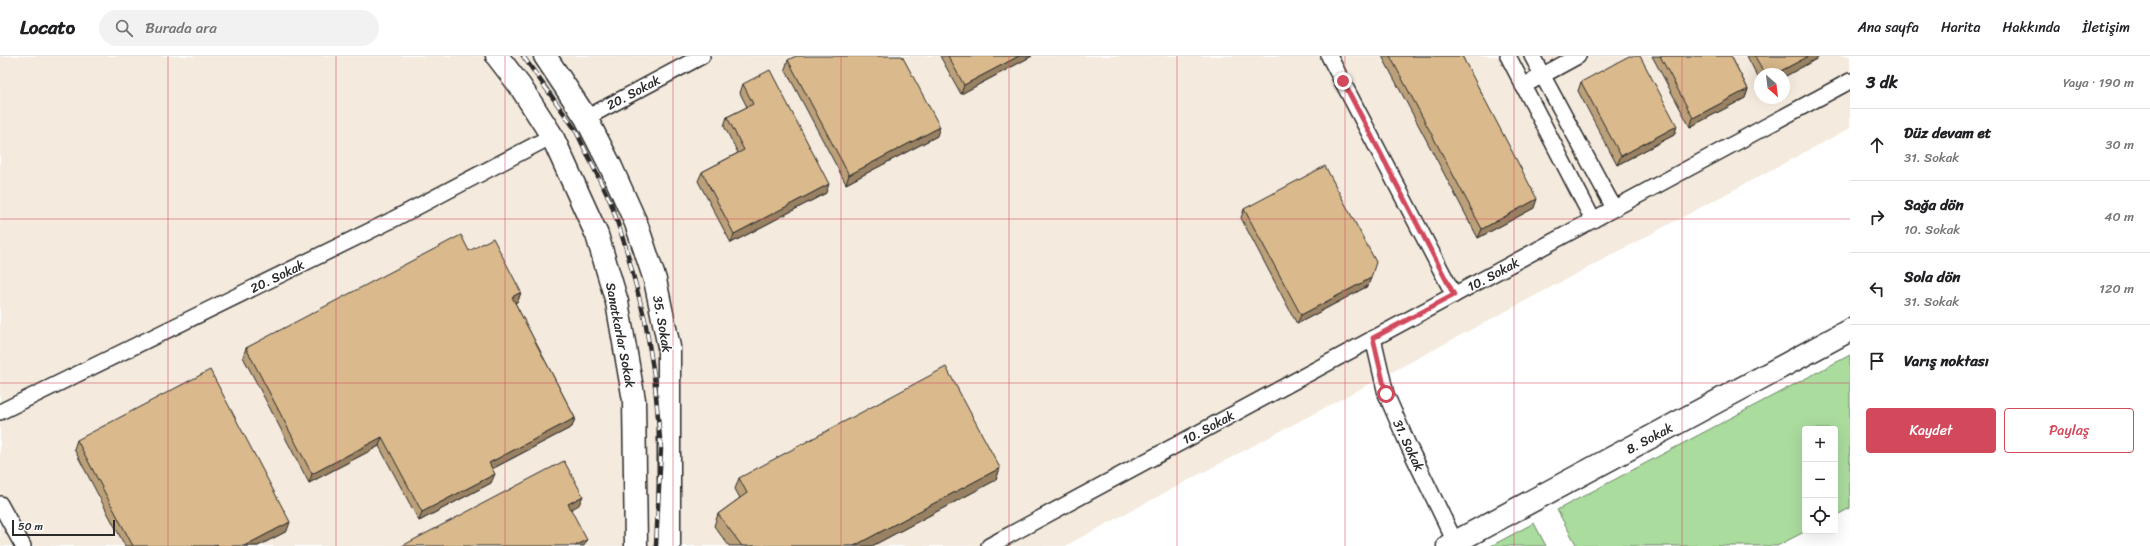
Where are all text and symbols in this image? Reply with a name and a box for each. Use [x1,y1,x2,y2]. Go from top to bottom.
search box [99,10,379,46]
text: Locato [20,11,75,44]
text: Burada ara [145,15,217,41]
text: Ana sayfa [1858,15,1919,40]
text: Harita [1941,15,1981,40]
text: Hakkında [2003,15,2060,40]
text: İletişim [2082,15,2130,40]
icon: search [113,17,135,39]
text: 3 dk [1866,67,1898,97]
north arrow [1754,68,1790,104]
street label: 20. Sokak [602,69,664,116]
text: Yaya · 190 m [2063,71,2134,94]
route end [1334,72,1352,90]
text: Düz devam et [1904,120,1991,146]
text: 30 m [2105,133,2134,156]
icon: ahead [1866,134,1888,156]
text: 31. Sokak [1904,146,1959,169]
text: Sağa dön [1904,192,1964,218]
text: 40 m [2104,205,2134,228]
icon: right [1866,206,1888,228]
text: 10. Sokak [1904,218,1960,241]
street label: 10. Sokak [1463,251,1524,298]
street label: 20. Sokak [246,253,308,300]
text: Sola dön [1904,264,1960,290]
text: 120 m [2099,277,2134,300]
icon: left [1866,278,1888,300]
street label: Sanatkarlar Sokak [599,281,642,390]
text: 31. Sokak [1904,290,1959,313]
street label: 35. Sokak [646,294,679,354]
text: Varış noktası [1904,348,1989,374]
icon: arrive [1866,350,1888,372]
route start [1377,385,1395,403]
street label: 10. Sokak [1178,404,1239,451]
button: Kaydet [1866,408,1996,453]
button: Paylaş [2004,408,2134,453]
street label: 31. Sokak [1386,415,1431,475]
street label: 8. Sokak [1622,416,1677,460]
map controls [1802,426,1838,534]
button: + [1802,426,1838,462]
button: − [1802,462,1838,498]
button: locate [1802,498,1838,534]
text: 50 m [18,517,43,536]
scale bar [12,518,115,537]

